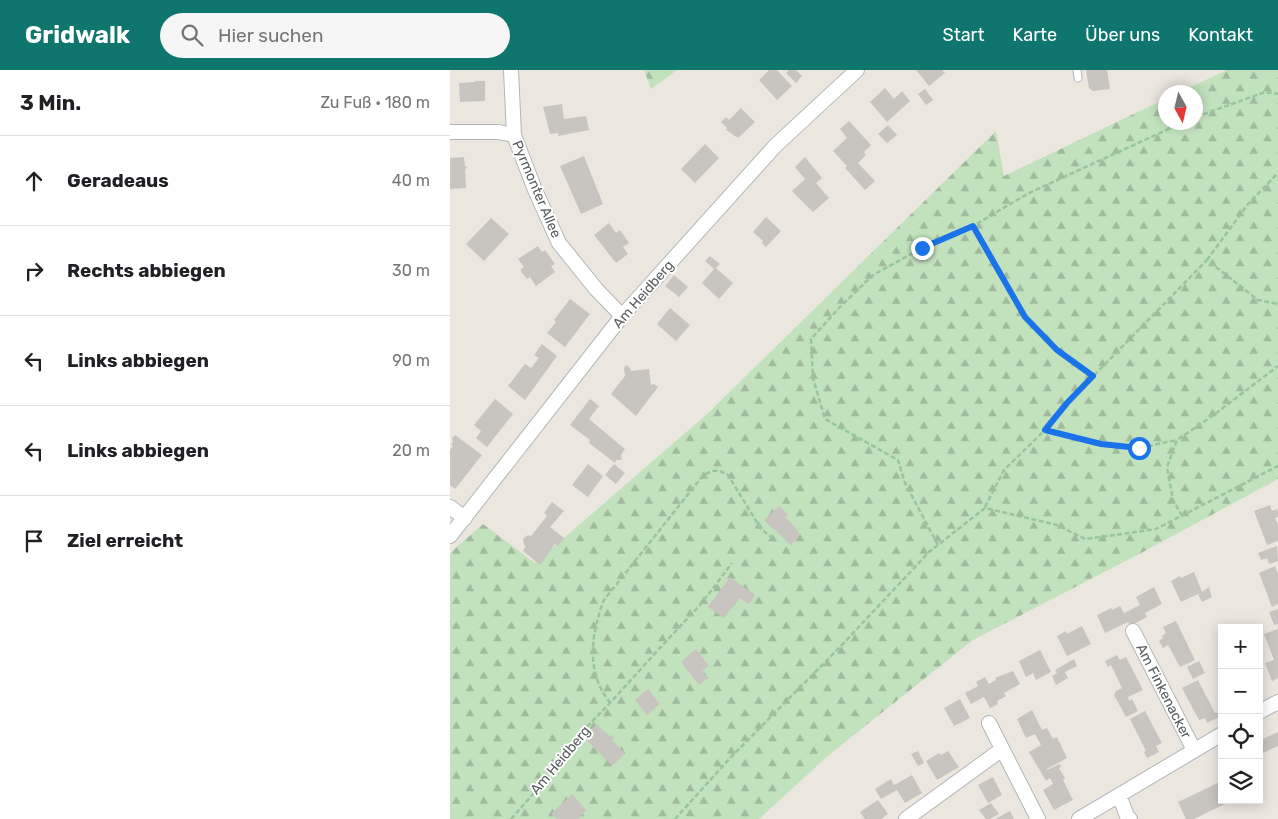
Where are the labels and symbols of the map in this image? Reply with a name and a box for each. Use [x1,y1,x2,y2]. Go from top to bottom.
north arrow [1158,85,1203,130]
street label: Pyrmonter Allee [508,138,565,241]
route end [911,237,934,260]
street label: Am Heidberg [609,257,678,332]
route start [1128,437,1151,460]
street label: Am Finkenacker [1132,641,1195,742]
street label: Am Heidberg [527,722,594,798]

